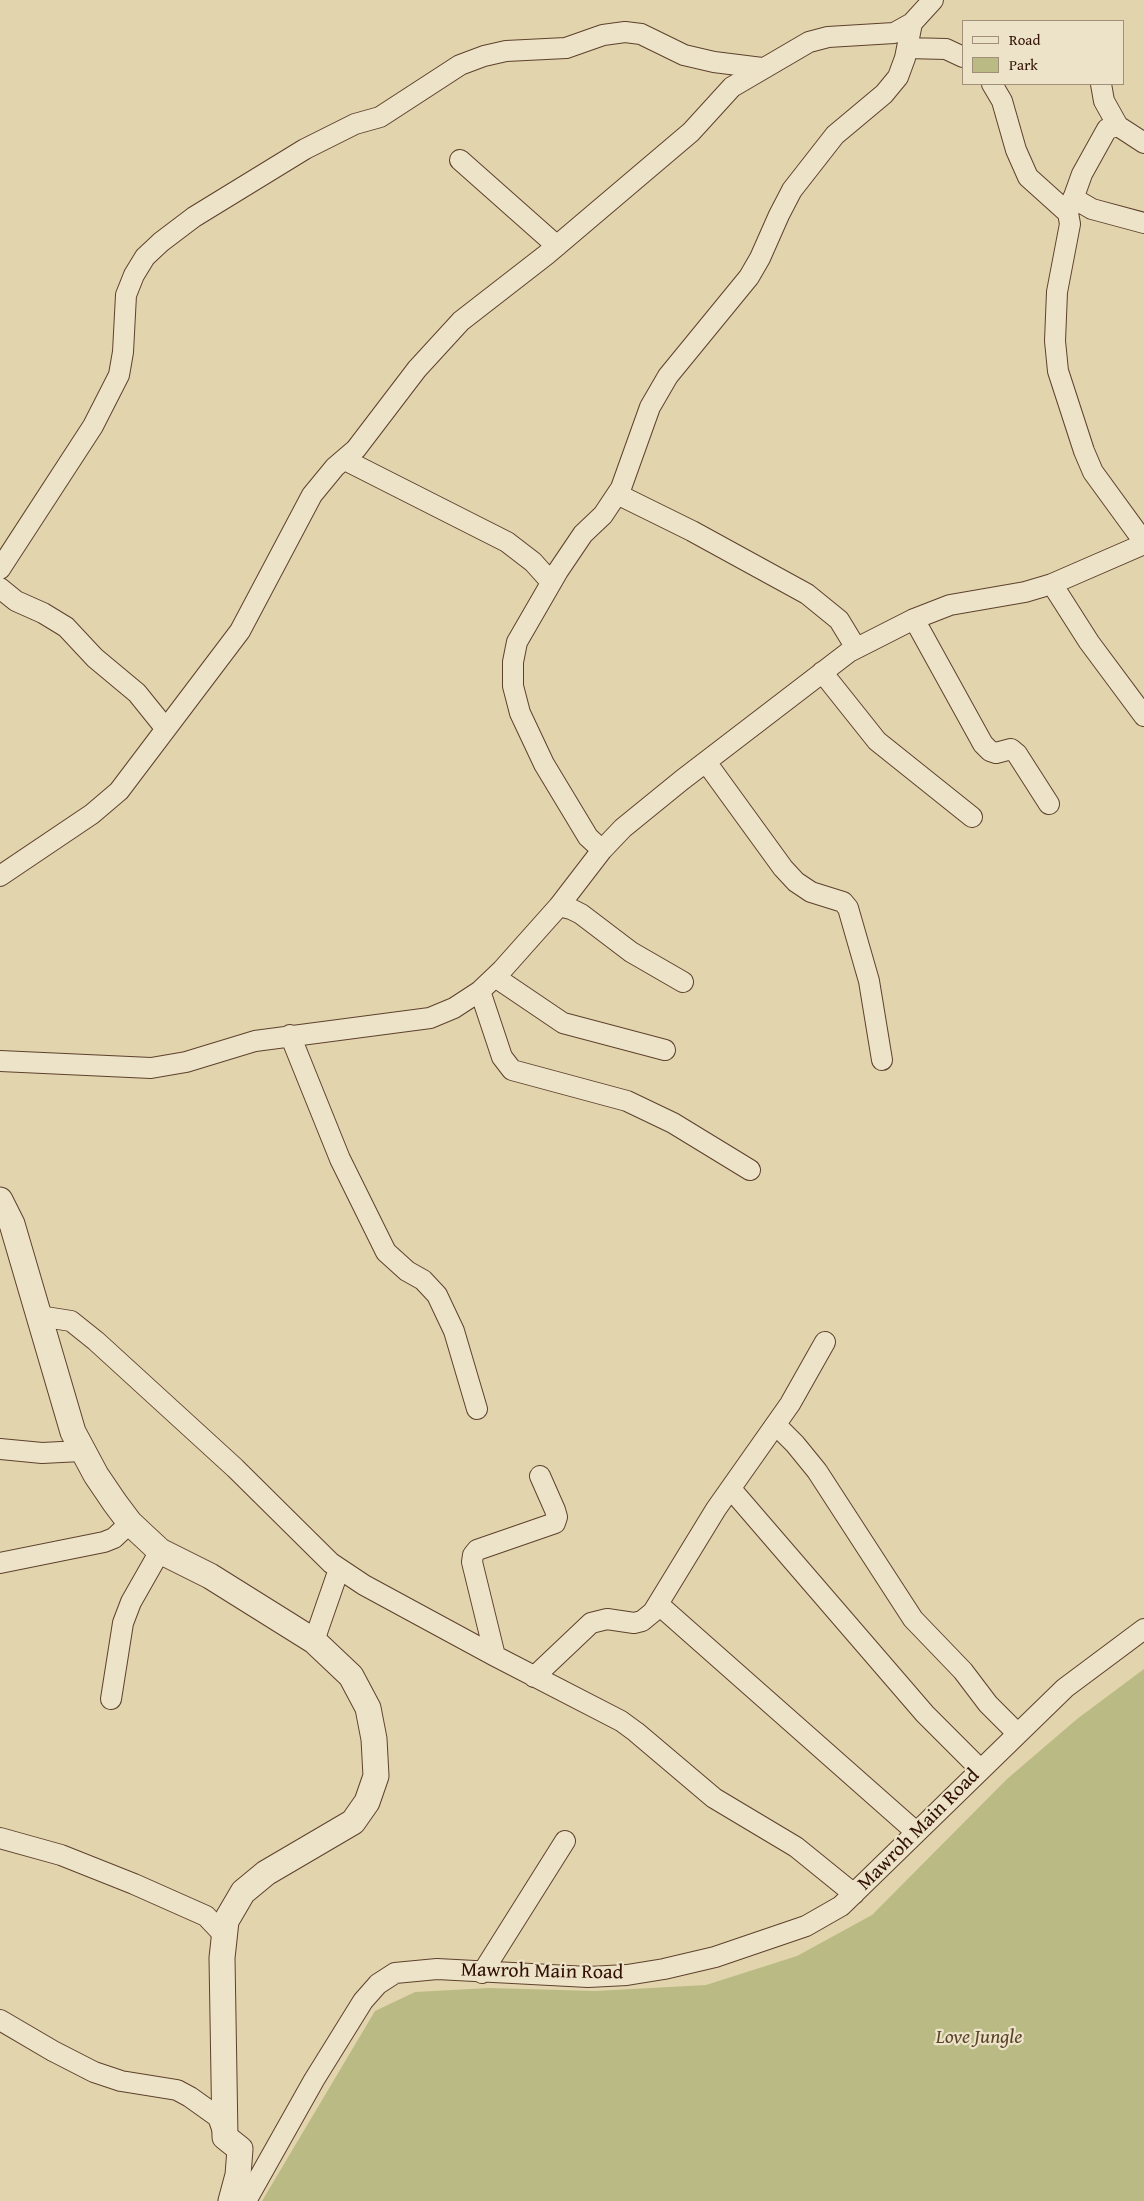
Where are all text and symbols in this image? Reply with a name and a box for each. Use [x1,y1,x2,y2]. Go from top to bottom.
legend [962,20,1124,85]
text: Road [1009,29,1040,50]
text: Park [1009,54,1038,75]
street label: Mawroh Main Road [853,1764,985,1896]
street label: Mawroh Main Road [461,1959,623,1985]
park label: Love Jungle [936,2026,1022,2050]

